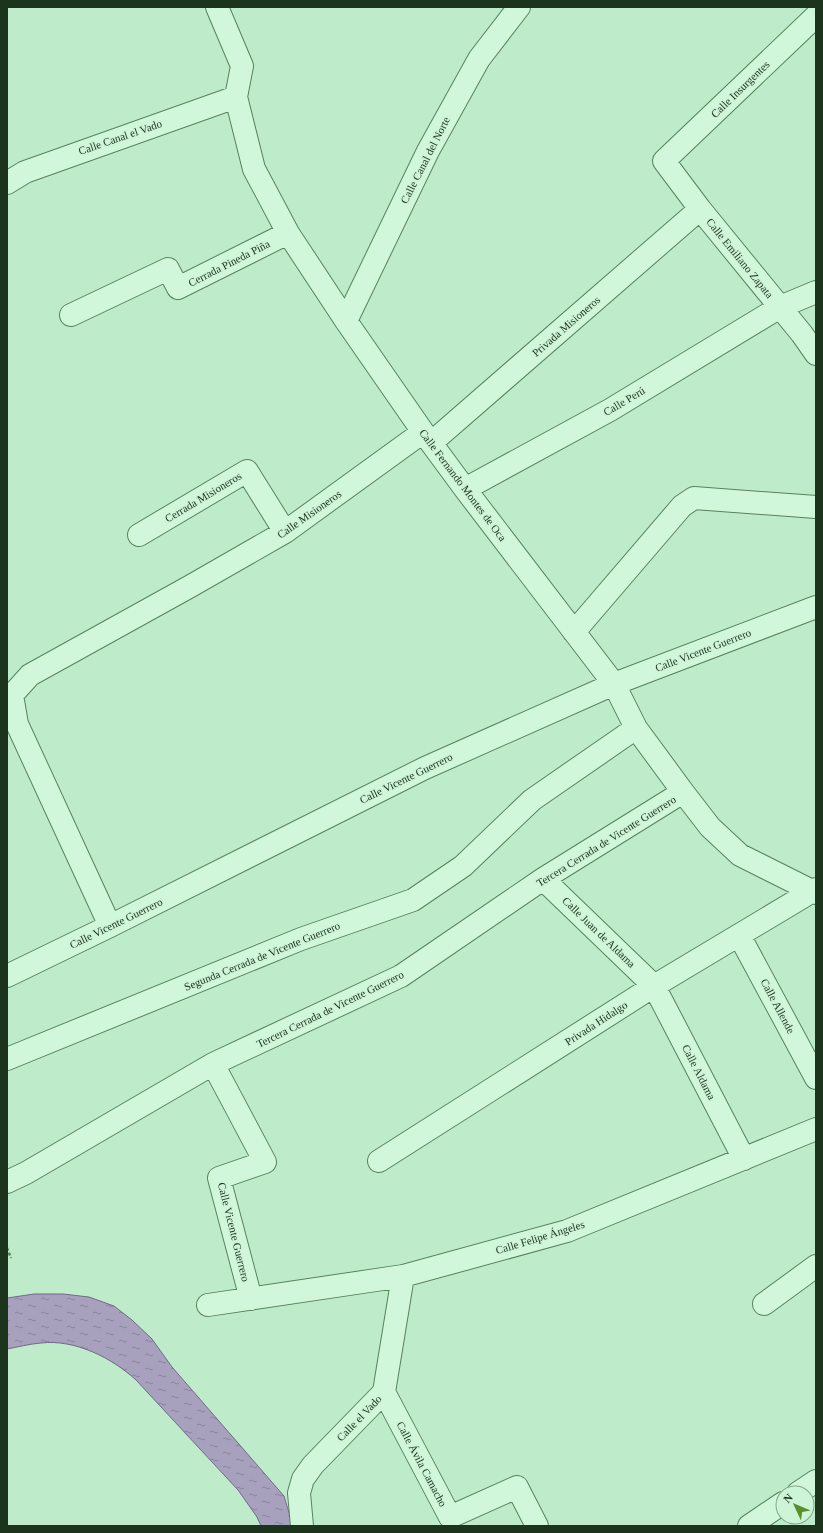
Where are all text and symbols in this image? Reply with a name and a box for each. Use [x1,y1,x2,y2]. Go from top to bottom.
street label: Calle Insurgentes [708,58,772,120]
street label: Calle Canal del Norte [398,115,452,205]
street label: Calle Canal el Vado [77,117,164,157]
street label: Calle Emiliano Zapata [704,216,776,300]
street label: Cerrada Pineda Piña [186,237,272,289]
street label: Privada Misioneros [530,293,602,359]
street label: Calle Perú [601,384,647,418]
street label: Calle Fernando Montes de Oca [417,427,509,543]
street label: Cerrada Misioneros [163,469,243,525]
street label: Calle Misioneros [275,487,343,541]
street label: Calle Vicente Guerrero [653,626,753,674]
street label: Calle Vicente Guerrero [358,750,455,806]
street label: Tercera Cerrada de Vicente Guerrero [534,793,678,889]
street label: Calle Juan de Aldama [560,894,638,970]
street label: Calle Vicente Guerrero [68,895,165,951]
street label: Segunda Cerrada de Vicente Guerrero [182,919,342,993]
street label: Tercera Cerrada de Vicente Guerrero [255,968,406,1050]
street label: Calle Allende [759,977,797,1035]
street label: Privada Hidalgo [563,998,630,1048]
street label: Calle Aldama [680,1042,718,1102]
street label: Calle Vicente Guerrero [216,1181,252,1283]
street label: Calle Felipe Ángeles [494,1218,586,1256]
street label: Calle el Vado [334,1392,384,1443]
street label: Calle Ávila Camacho [394,1419,450,1509]
north arrow [775,1485,815,1525]
text: N [781,1491,795,1505]

